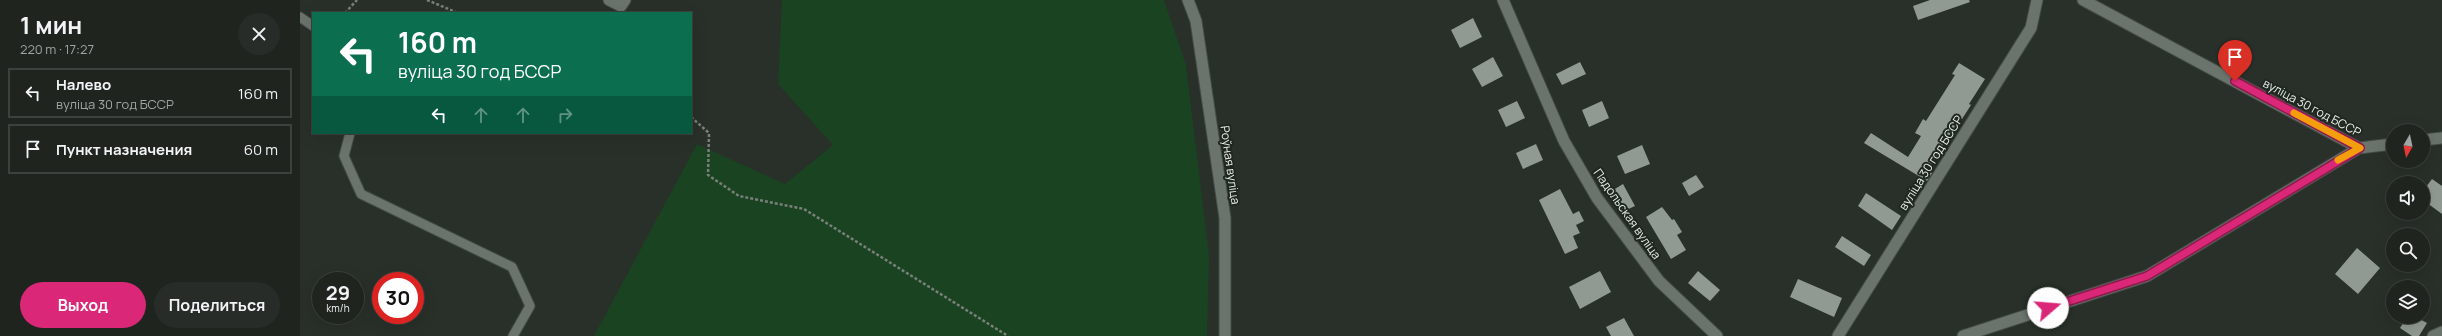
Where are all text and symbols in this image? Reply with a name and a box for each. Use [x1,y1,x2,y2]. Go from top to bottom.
text: 1 мин [20,8,82,41]
button: close [238,13,280,55]
text: 160 m [398,23,477,61]
icon: left [332,28,384,80]
text: 220 m · 17:27 [20,40,94,58]
pin [2218,40,2252,81]
icon: arrive [2224,46,2246,68]
text: вуліца 30 год БССР [398,59,561,83]
text: Налево [56,74,111,95]
street label: вуліца 30 год БССР [2260,74,2364,141]
icon: left [22,82,44,104]
text: 160 m [238,83,278,104]
text: вуліца 30 год БССР [56,95,174,113]
icon: left [428,104,450,126]
icon: ahead [470,104,492,126]
icon: ahead [512,104,534,126]
icon: right [554,104,576,126]
street label: вуліца 30 год БССР [1895,112,1967,213]
street label: Роўная вуліца [1217,124,1244,205]
north arrow [2386,124,2430,168]
map controls [2386,124,2430,324]
icon: arrive [22,138,44,160]
text: Пункт назначения [56,139,192,160]
text: 60 m [244,139,278,160]
street label: Падольская вуліца [1590,165,1665,262]
button: sound [2386,176,2430,220]
button: search [2386,228,2430,272]
speed limit sign: 30 [372,272,424,324]
text: 29 [326,279,350,306]
button: layers [2386,280,2430,324]
button: Выход [20,282,146,328]
button: Поделиться [154,282,280,328]
position arrow [2027,287,2069,329]
text: km/h [326,301,350,315]

